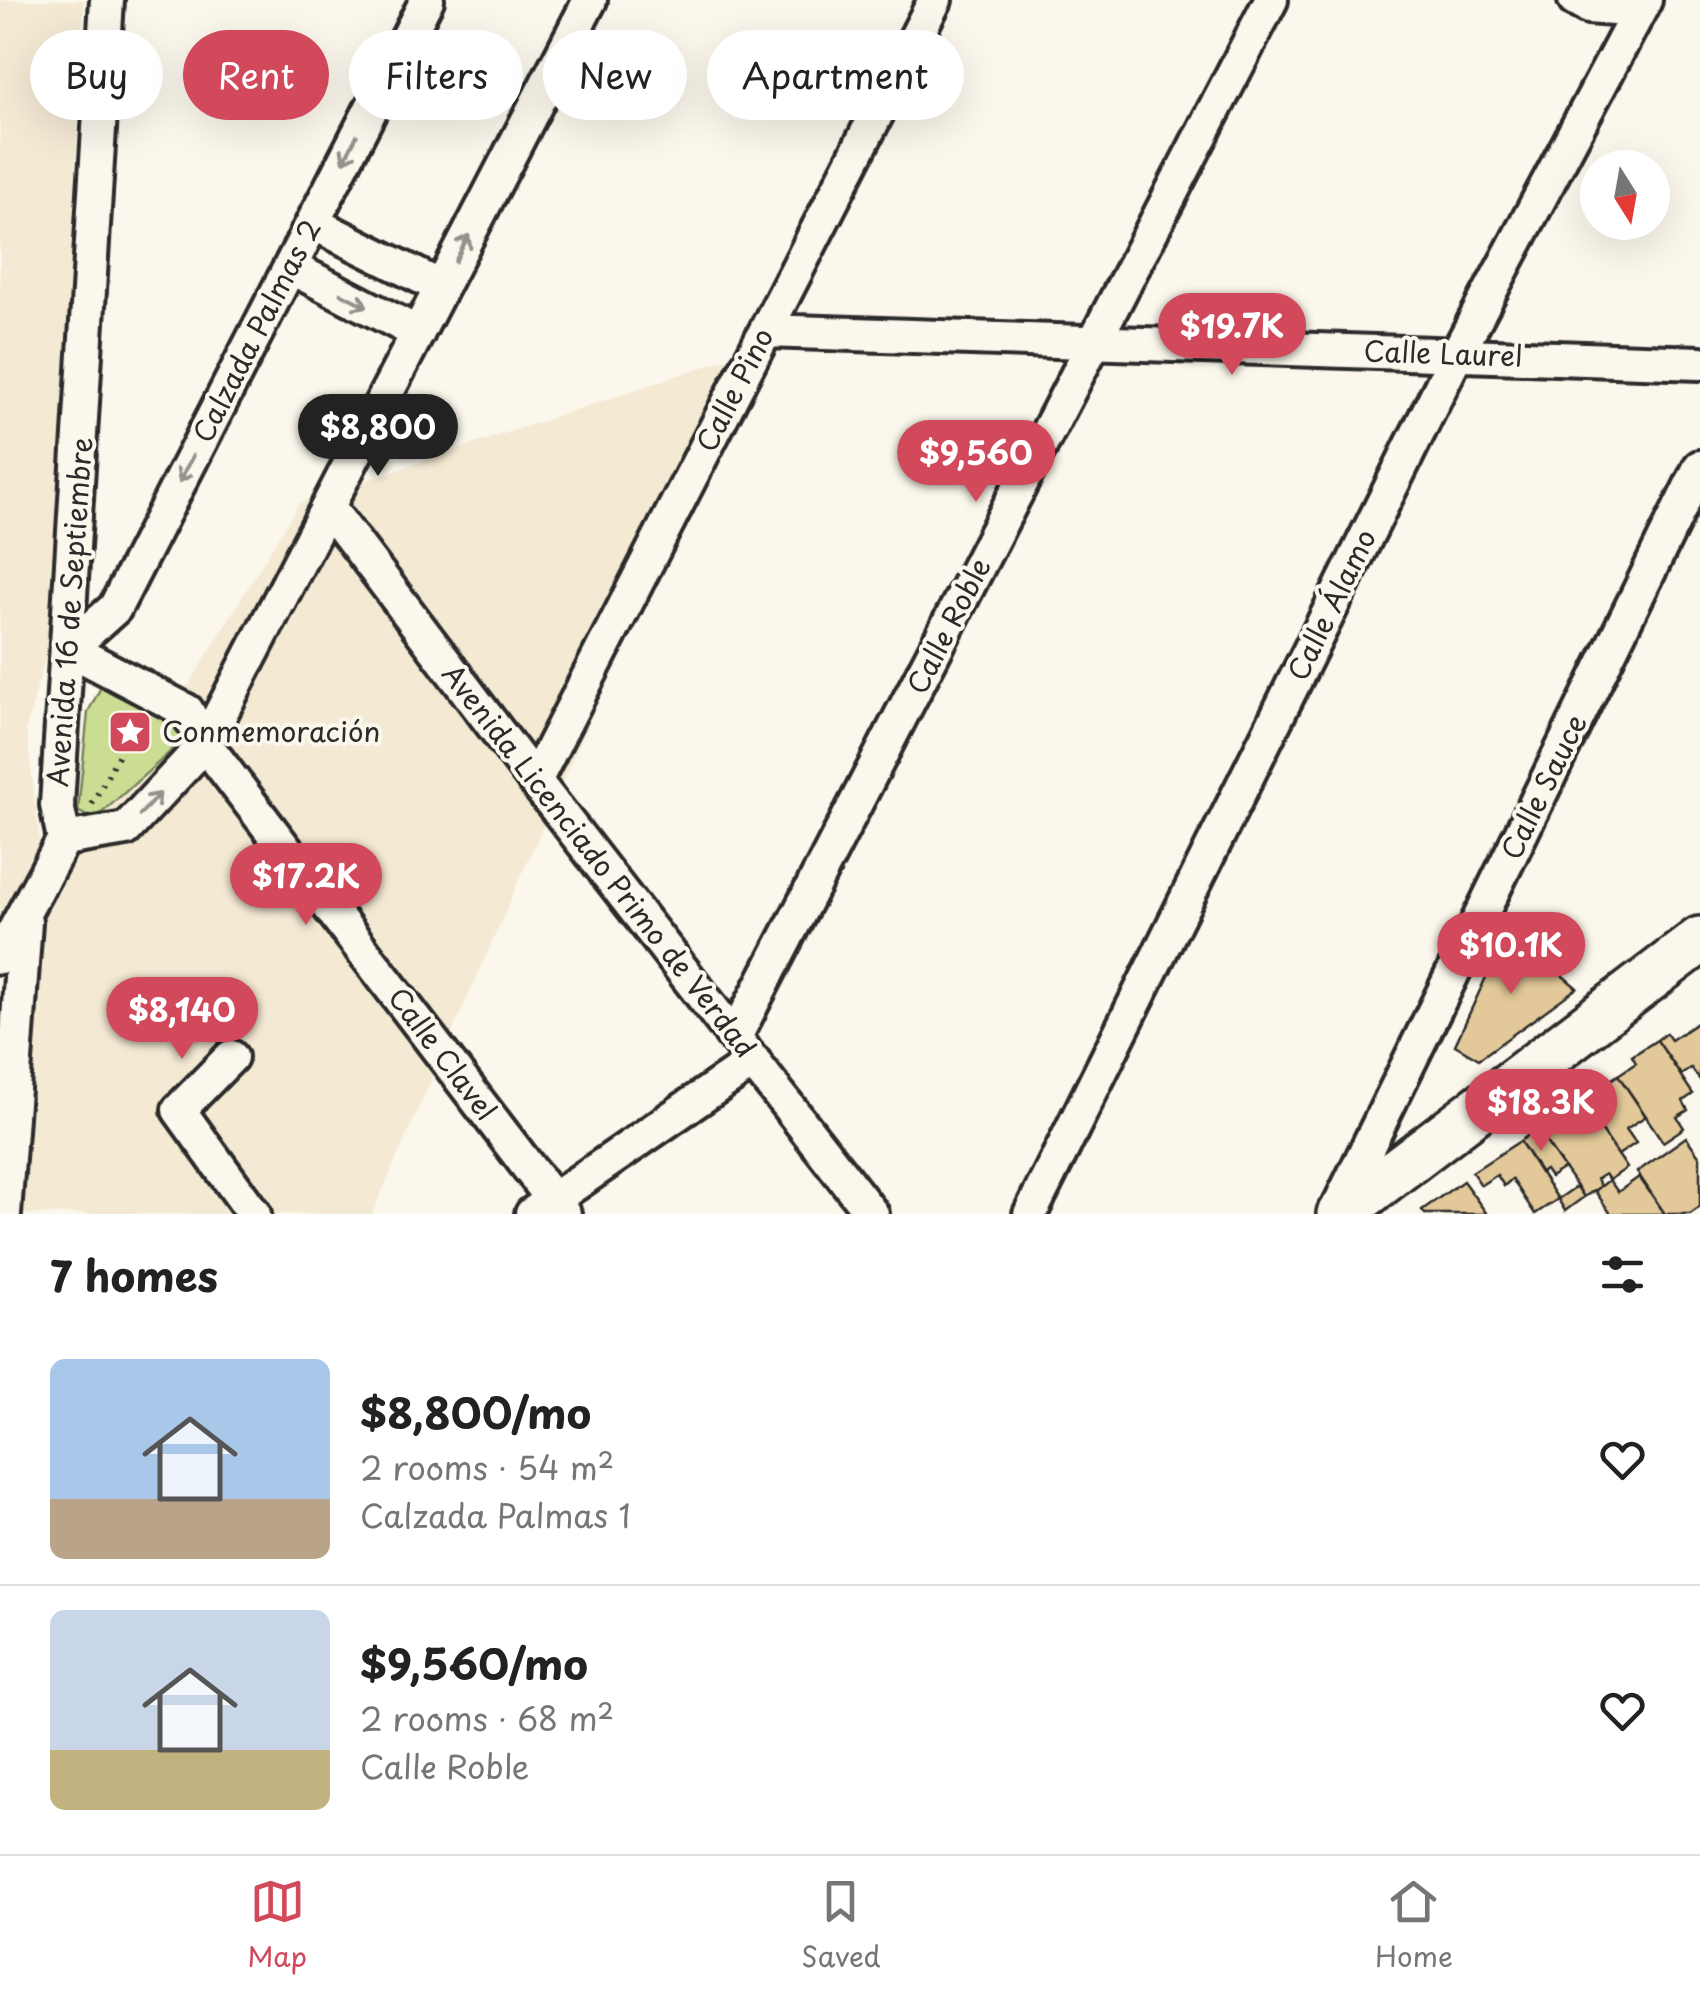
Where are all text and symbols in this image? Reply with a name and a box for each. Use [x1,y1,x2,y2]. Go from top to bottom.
chip: Buy [30,30,163,120]
chip: Rent [183,30,329,120]
chip: Filters [349,30,523,120]
chip: New [543,30,687,120]
chip: Apartment [707,30,964,120]
one-way arrow [340,134,359,163]
north arrow [1580,150,1670,240]
map controls [1580,150,1670,240]
street label: Calzada Palmas 2 [181,211,331,450]
one-way arrow [453,233,472,263]
one-way arrow [338,291,368,310]
pin: $19.7K [1151,293,1313,378]
text: $19.7K [1180,301,1284,349]
street label: Calle Pino [684,320,783,459]
street label: Calle Laurel [1363,328,1523,377]
pin: $8,800 [297,394,459,479]
text: $8,800 [320,402,436,450]
pin: $9,560 [895,420,1057,505]
text: $9,560 [919,428,1033,476]
street label: Avenida 16 de Septiembre [35,436,102,788]
one-way arrow [176,454,195,484]
street label: Calle Álamo [1275,521,1386,687]
street label: Calle Roble [895,550,1000,701]
street label: Avenida Licenciado Primo de Verdad [433,654,768,1066]
street label: Calle Sauce [1489,706,1596,866]
place icon: Conmemoración [107,709,153,755]
place label: Conmemoración [162,709,380,752]
one-way arrow [138,792,161,817]
pin: $17.2K [225,843,387,928]
text: $17.2K [252,851,360,899]
pin: $10.1K [1430,912,1592,997]
text: $10.1K [1459,920,1563,968]
pin: $8,140 [101,977,263,1062]
street label: Calle Clavel [379,977,508,1129]
text: $8,140 [128,985,236,1033]
pin: $18.3K [1460,1069,1622,1154]
text: $18.3K [1487,1077,1595,1125]
text: 7 homes [50,1243,218,1306]
icon: filters [1595,1247,1650,1302]
text: $8,800/mo [360,1380,591,1443]
icon: home [130,1399,250,1519]
icon: heart [1595,1432,1650,1487]
text: 2 rooms · 54 m² [360,1443,614,1491]
text: Calzada Palmas 1 [360,1491,631,1539]
text: $9,560/mo [360,1631,588,1694]
icon: home [130,1650,250,1770]
icon: heart [1595,1683,1650,1738]
text: 2 rooms · 68 m² [360,1694,614,1742]
text: Calle Roble [360,1742,529,1790]
tab: Map [247,1874,307,1977]
tab: Saved [801,1874,881,1977]
tab: Home [1375,1874,1453,1977]

